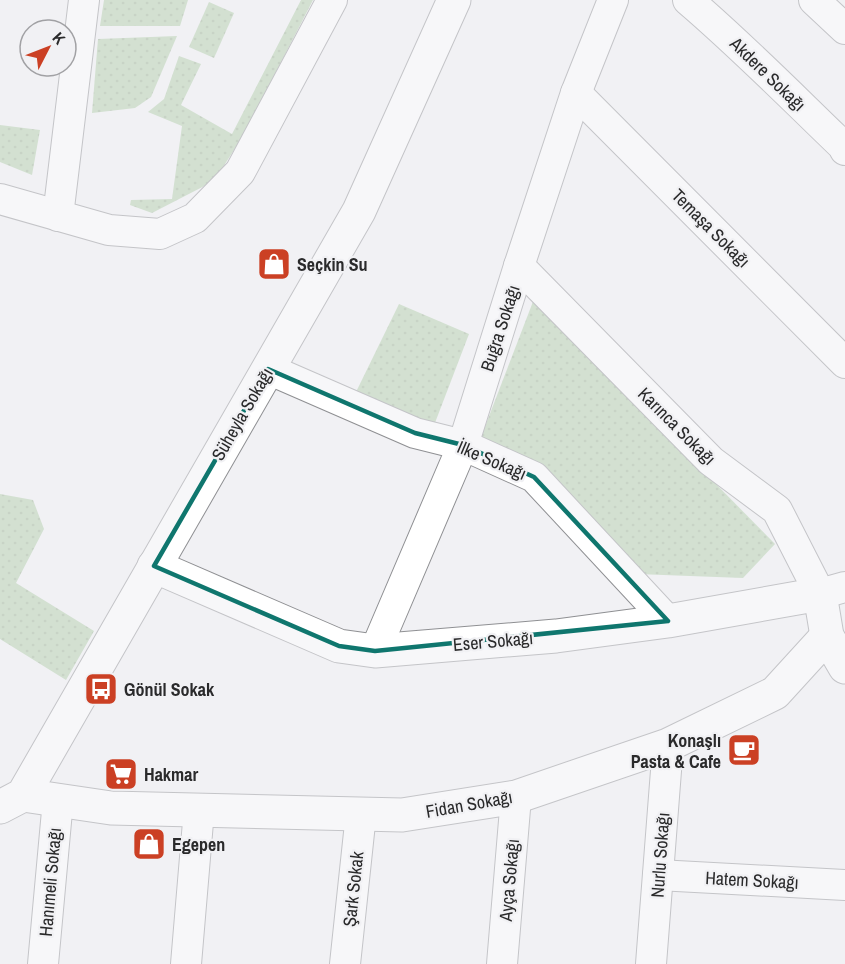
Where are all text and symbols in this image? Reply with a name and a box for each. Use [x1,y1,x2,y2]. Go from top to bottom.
north arrow [18,18,78,78]
text: K [48,27,71,49]
street label: Akdere Sokağı [724,31,812,117]
street label: Temaşa Sokağı [666,183,756,273]
shop icon: Seçkin Su [256,246,292,282]
place label: Seçkin Su [297,252,368,277]
street label: Buğra Sokağı [474,282,526,374]
street label: Süheyla Sokağı [205,363,279,465]
street label: Karınca Sokağı [632,381,722,471]
street label: İlke Sokağı [454,434,530,486]
street label: Eser Sokağı [452,625,534,657]
bus stop icon: Gönül Sokak [83,671,119,707]
place label: Gönül Sokak [124,677,215,702]
place label: Konaşlı Pasta & Cafe [631,728,721,774]
cafe icon: Konaşlı Pasta & Cafe [726,732,762,768]
supermarket icon: Hakmar [103,756,139,792]
place label: Hakmar [144,762,198,787]
street label: Fidan Sokağı [424,784,514,824]
street label: Nurlu Sokağı [645,812,675,898]
shop icon: Egepen [131,826,167,862]
street label: Hanımeli Sokağı [33,827,67,937]
place label: Egepen [172,832,225,857]
street label: Ayça Sokağı [493,838,525,923]
street label: Şark Sokak [337,850,369,928]
street label: Hatem Sokağı [705,865,799,895]

